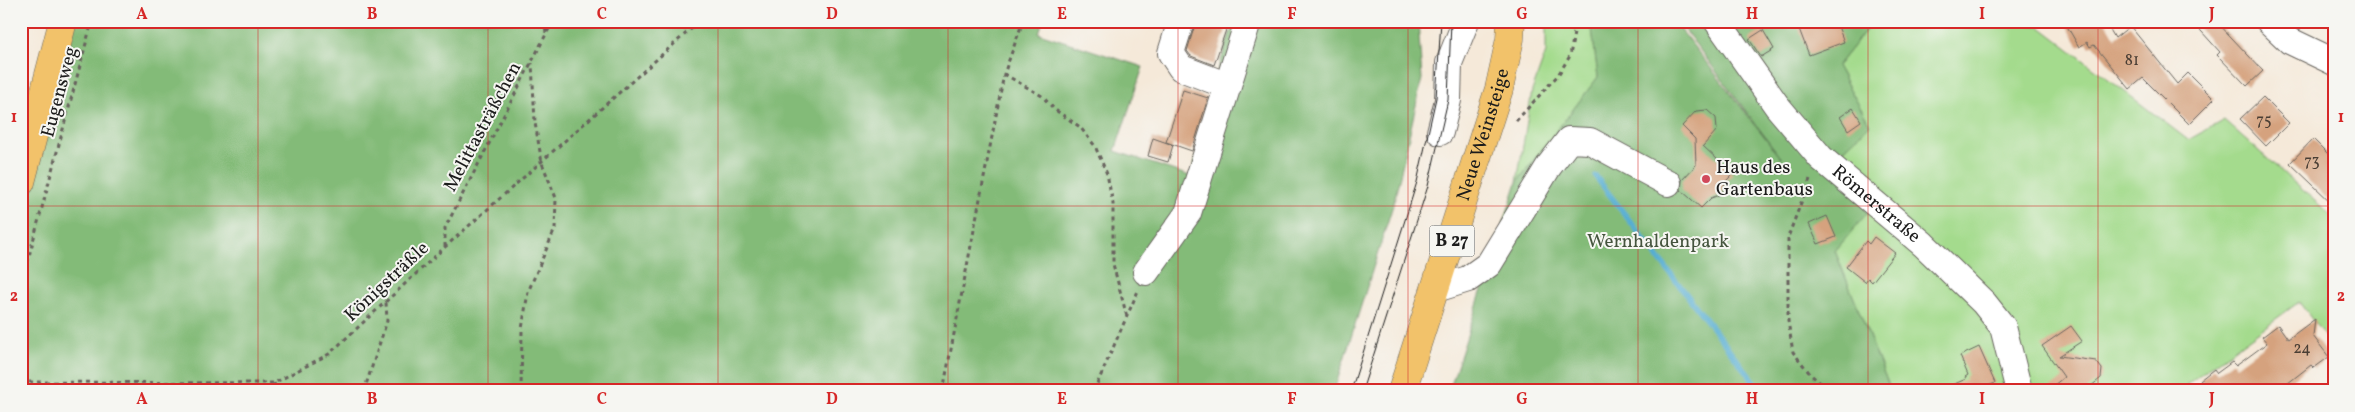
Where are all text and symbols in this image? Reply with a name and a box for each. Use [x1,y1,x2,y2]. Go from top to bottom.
text: A [136,4,148,26]
text: B [367,4,378,26]
text: C [597,4,607,26]
text: D [826,4,838,26]
text: E [1057,4,1067,26]
text: F [1287,4,1297,26]
text: G [1516,4,1528,26]
text: H [1746,4,1758,26]
text: I [1979,4,1985,26]
text: J [2208,4,2215,26]
street label: Eugensweg [35,44,85,140]
house number: 81 [2125,50,2139,72]
street label: Melittasträßchen [438,57,528,197]
street label: Neue Weinsteige [1451,66,1516,204]
text: 1 [11,107,17,129]
text: 1 [2338,107,2344,129]
house number: 75 [2256,110,2272,132]
house number: 73 [2304,151,2320,173]
place label: Haus des Gartenbaus [1716,155,1813,203]
street label: Römerstraße [1826,159,1926,249]
marker: Haus des Gartenbaus [1700,173,1712,185]
road number: B 27 [1430,226,1474,256]
park label: Wernhaldenpark [1587,229,1729,255]
street label: Königsträßle [339,236,435,328]
text: 2 [10,286,18,308]
text: 2 [2337,286,2345,308]
house number: 24 [2293,338,2311,360]
text: A [136,389,148,411]
text: B [367,389,378,411]
text: C [597,389,607,411]
text: D [826,389,838,411]
text: E [1057,389,1067,411]
text: F [1287,389,1297,411]
text: G [1516,389,1528,411]
text: H [1746,389,1758,411]
text: I [1979,389,1985,411]
text: J [2208,389,2215,411]

